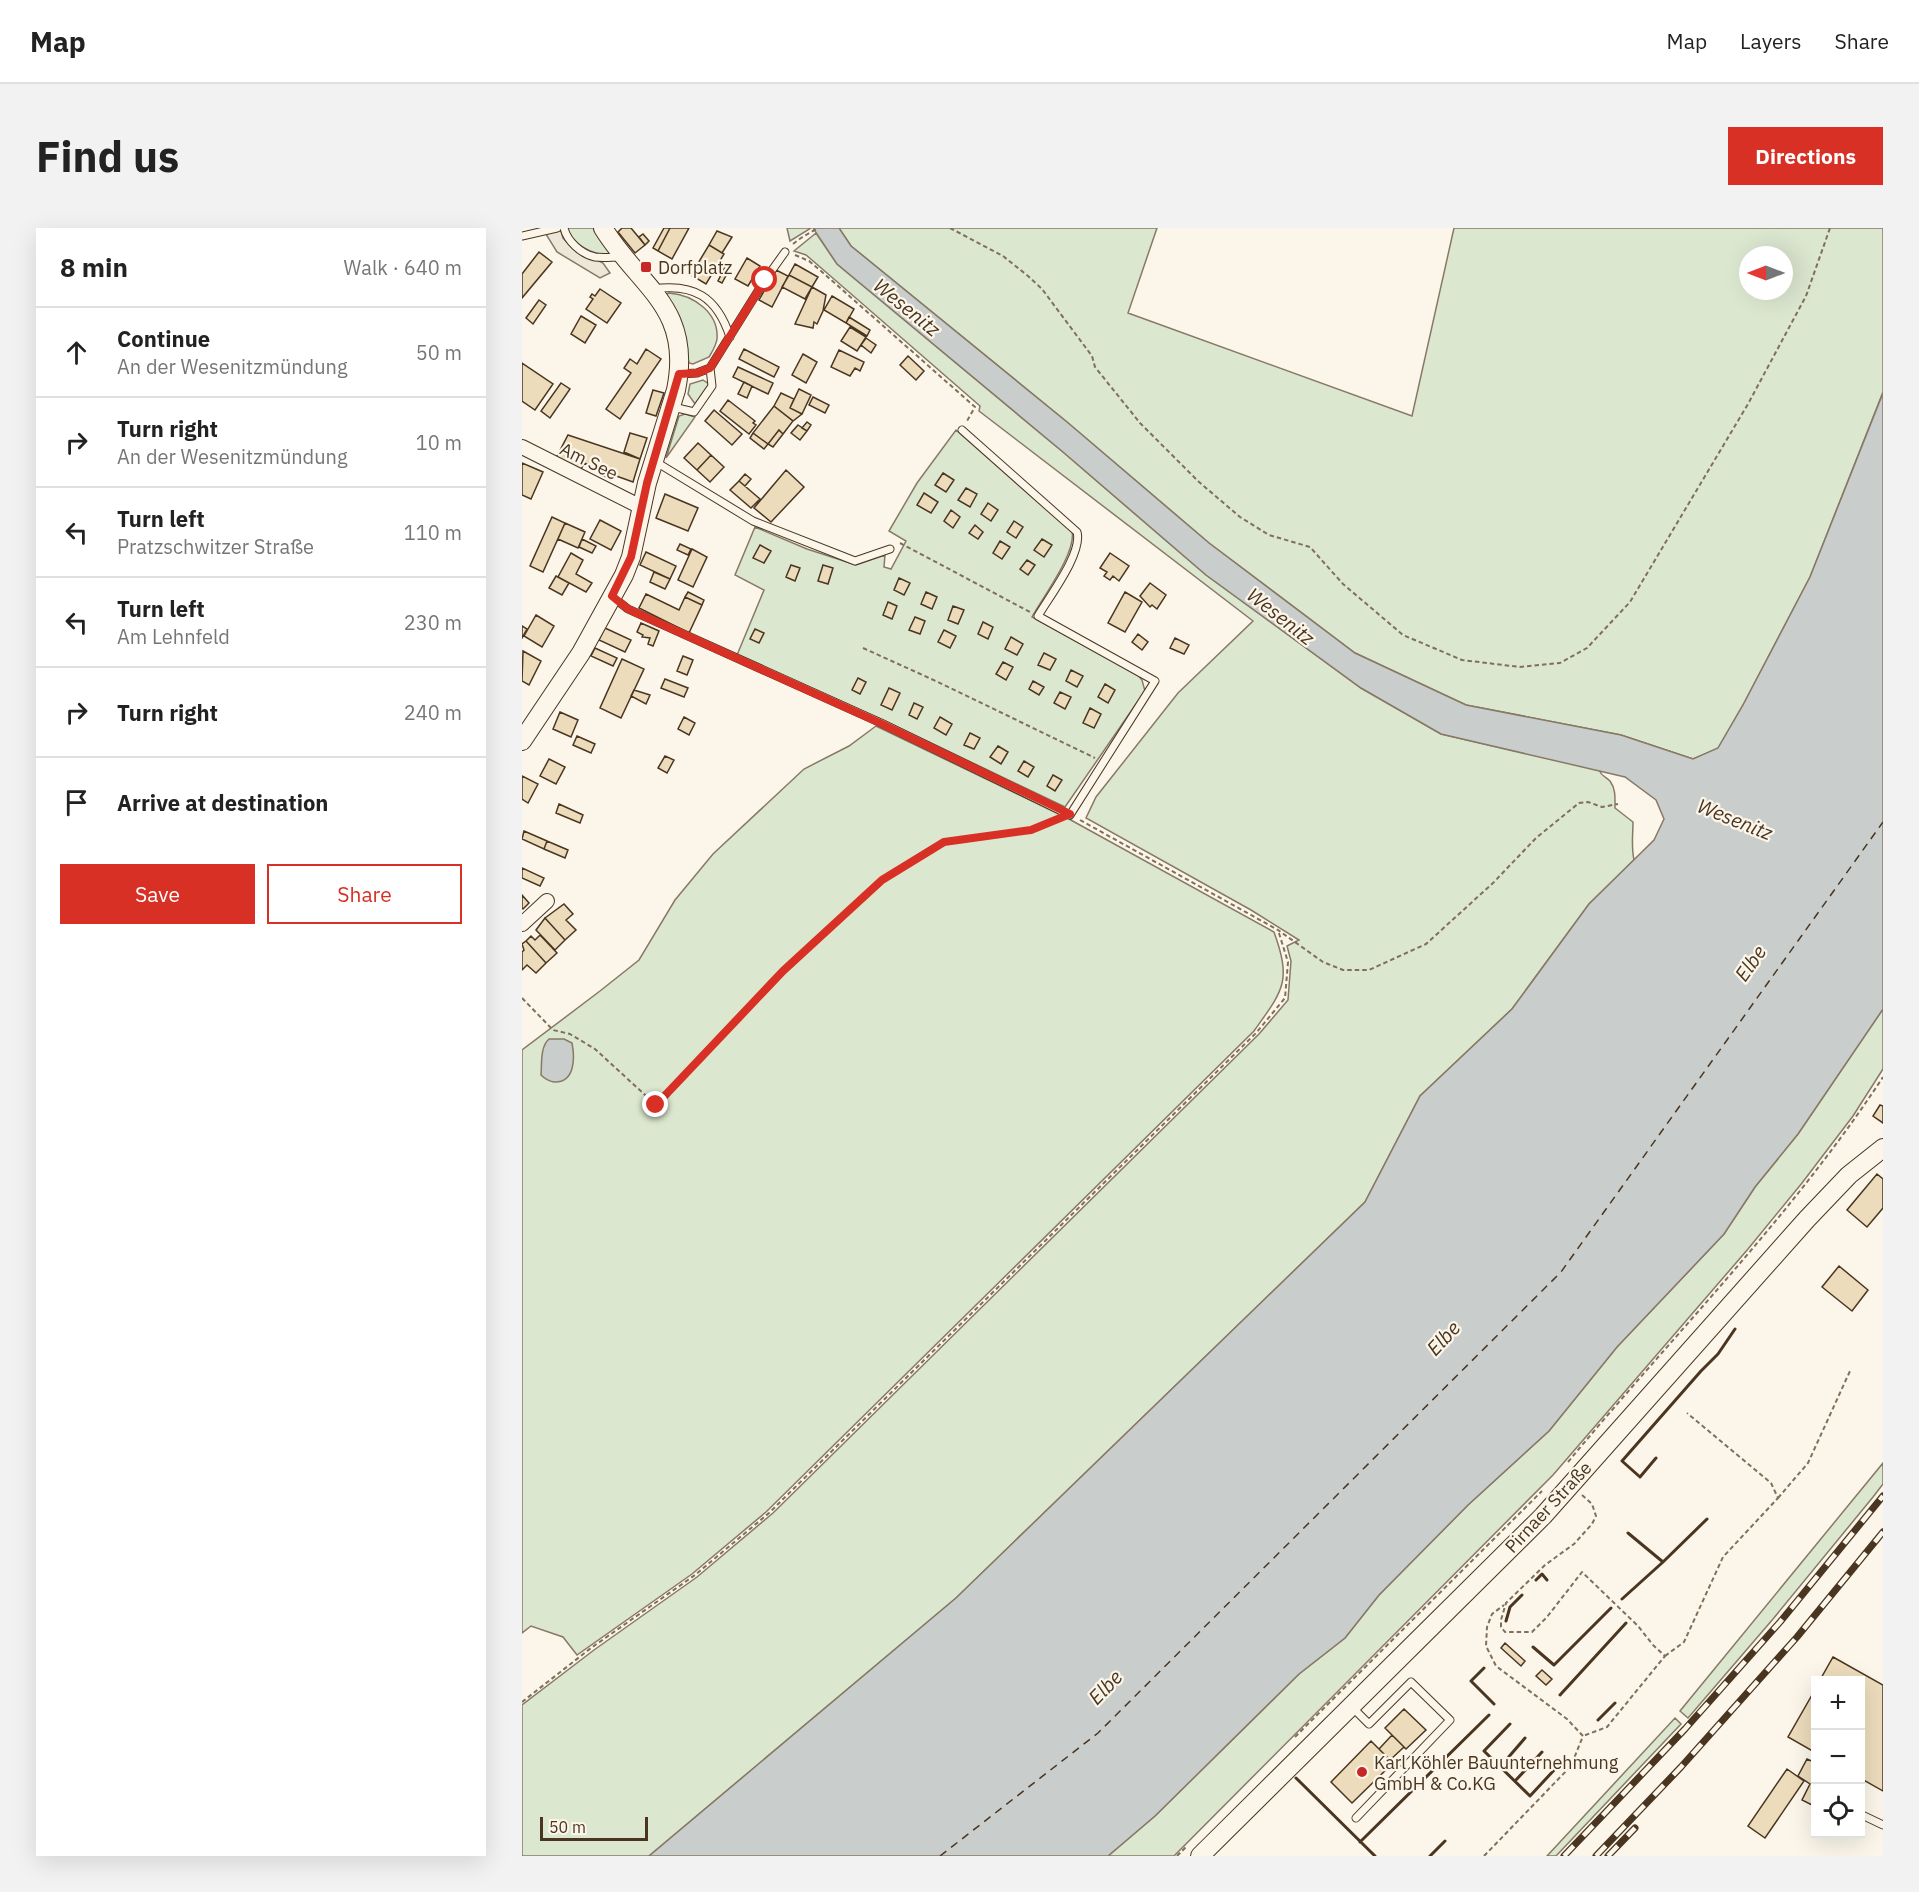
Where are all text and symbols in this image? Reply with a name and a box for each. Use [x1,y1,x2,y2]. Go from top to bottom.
text: Map [30,23,86,60]
text: Map [1667,27,1707,55]
text: Layers [1740,27,1802,55]
text: Share [1835,27,1889,55]
button: Directions [1728,127,1883,185]
text: Find us [36,129,179,184]
north arrow [1739,246,1793,300]
text: 8 min [60,250,128,284]
text: Walk · 640 m [344,254,462,281]
place label: Dorfplatz [658,256,732,279]
marker: Dorfplatz [639,260,653,274]
route start [751,266,777,292]
water label: Wesenitz [868,272,947,343]
text: Continue [117,324,210,353]
icon: ahead [60,336,93,369]
text: 50 m [416,339,462,366]
text: An der Wesenitzmündung [117,353,347,380]
text: Turn right [117,414,218,443]
icon: right [60,426,93,459]
text: 10 m [416,429,462,456]
street label: Am See [556,437,622,485]
text: An der Wesenitzmündung [117,443,347,470]
text: Turn left [117,504,205,533]
icon: left [60,516,93,549]
text: 110 m [404,519,462,546]
text: Pratzschwitzer Straße [117,533,314,560]
water label: Wesenitz [1242,581,1321,652]
text: Turn left [117,594,205,623]
icon: left [60,606,93,639]
text: 230 m [404,609,462,636]
text: Am Lehnfeld [117,623,230,650]
icon: right [60,696,93,729]
text: Turn right [117,698,218,727]
text: 240 m [404,699,462,726]
icon: arrive [60,786,93,819]
text: Arrive at destination [117,788,328,817]
water label: Wesenitz [1693,792,1778,847]
button: Save [60,864,255,924]
button: Share [267,864,462,924]
water label: Elbe [1728,940,1772,986]
route end [642,1091,668,1117]
water label: Elbe [1420,1315,1466,1361]
street label: Pirnaer Straße [1500,1456,1596,1558]
water label: Elbe [1082,1664,1128,1710]
map controls [1811,1676,1865,1838]
button: + [1811,1676,1865,1730]
button: − [1811,1730,1865,1784]
place label: Karl Köhler Bauunternehmung GmbH & Co.KG [1374,1751,1619,1795]
marker: Karl Köhler Bauunternehmung GmbH & Co.KG [1355,1765,1369,1779]
button: locate [1811,1784,1865,1838]
scale bar [540,1814,648,1842]
text: 50 m [549,1817,586,1837]

